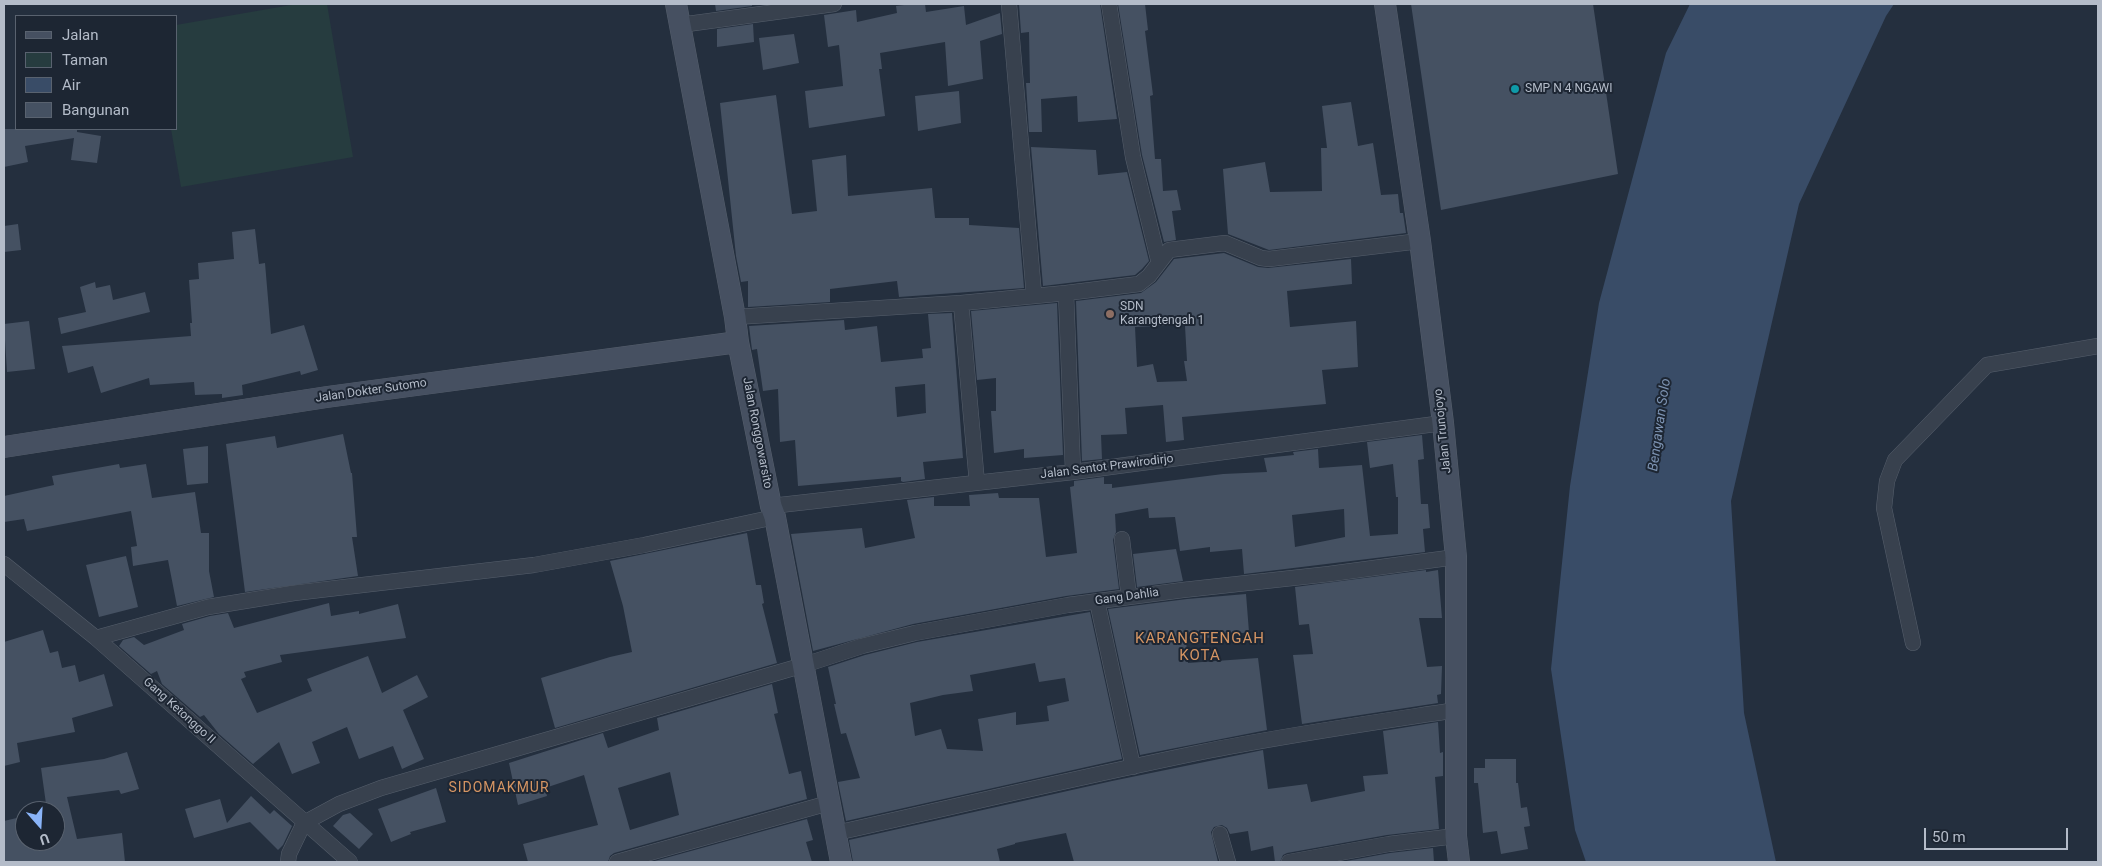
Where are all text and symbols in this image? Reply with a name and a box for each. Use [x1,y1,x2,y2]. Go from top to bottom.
legend [15,15,178,130]
text: Jalan [62,26,99,44]
text: Taman [62,51,108,69]
text: Air [62,76,81,94]
place label: SMP N 4 NGAWI [1525,82,1612,96]
marker: SMP N 4 NGAWI [1509,83,1521,95]
text: Bangunan [62,101,129,119]
place label: SDN Karangtengah 1 [1120,300,1204,328]
marker: SDN Karangtengah 1 [1104,308,1116,320]
street label: Jalan Dokter Sutomo [314,376,428,406]
street label: Jalan Ronggowarsito [739,376,775,490]
water label: Bengawan Solo [1645,378,1675,472]
street label: Jalan Trunojoyo [1431,388,1455,474]
street label: Jalan Sentot Prawirodirjo [1040,452,1174,482]
street label: Gang Dahlia [1094,585,1160,609]
district label: KARANGTENGAH KOTA [1133,630,1267,665]
street label: Gang Ketonggo II [140,675,218,747]
district label: SIDOMAKMUR [447,780,551,796]
north arrow [15,801,65,851]
scale bar [1927,818,2071,850]
text: 50 m [1932,828,1966,846]
text: U [38,830,52,848]

